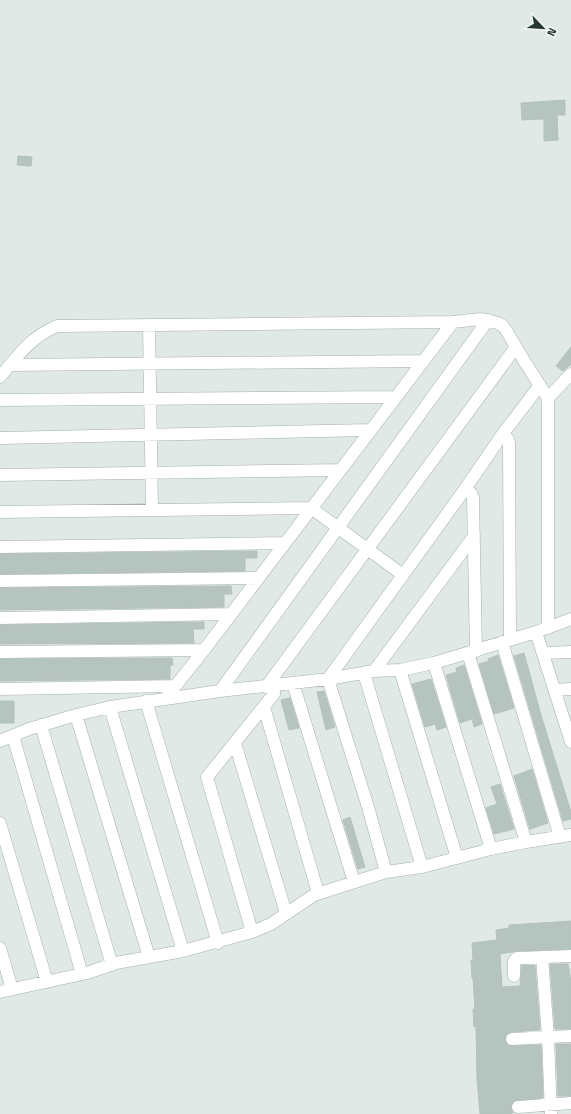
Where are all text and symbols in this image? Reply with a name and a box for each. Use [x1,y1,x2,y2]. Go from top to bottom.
north arrow [523,8,563,48]
text: N [543,25,561,39]

